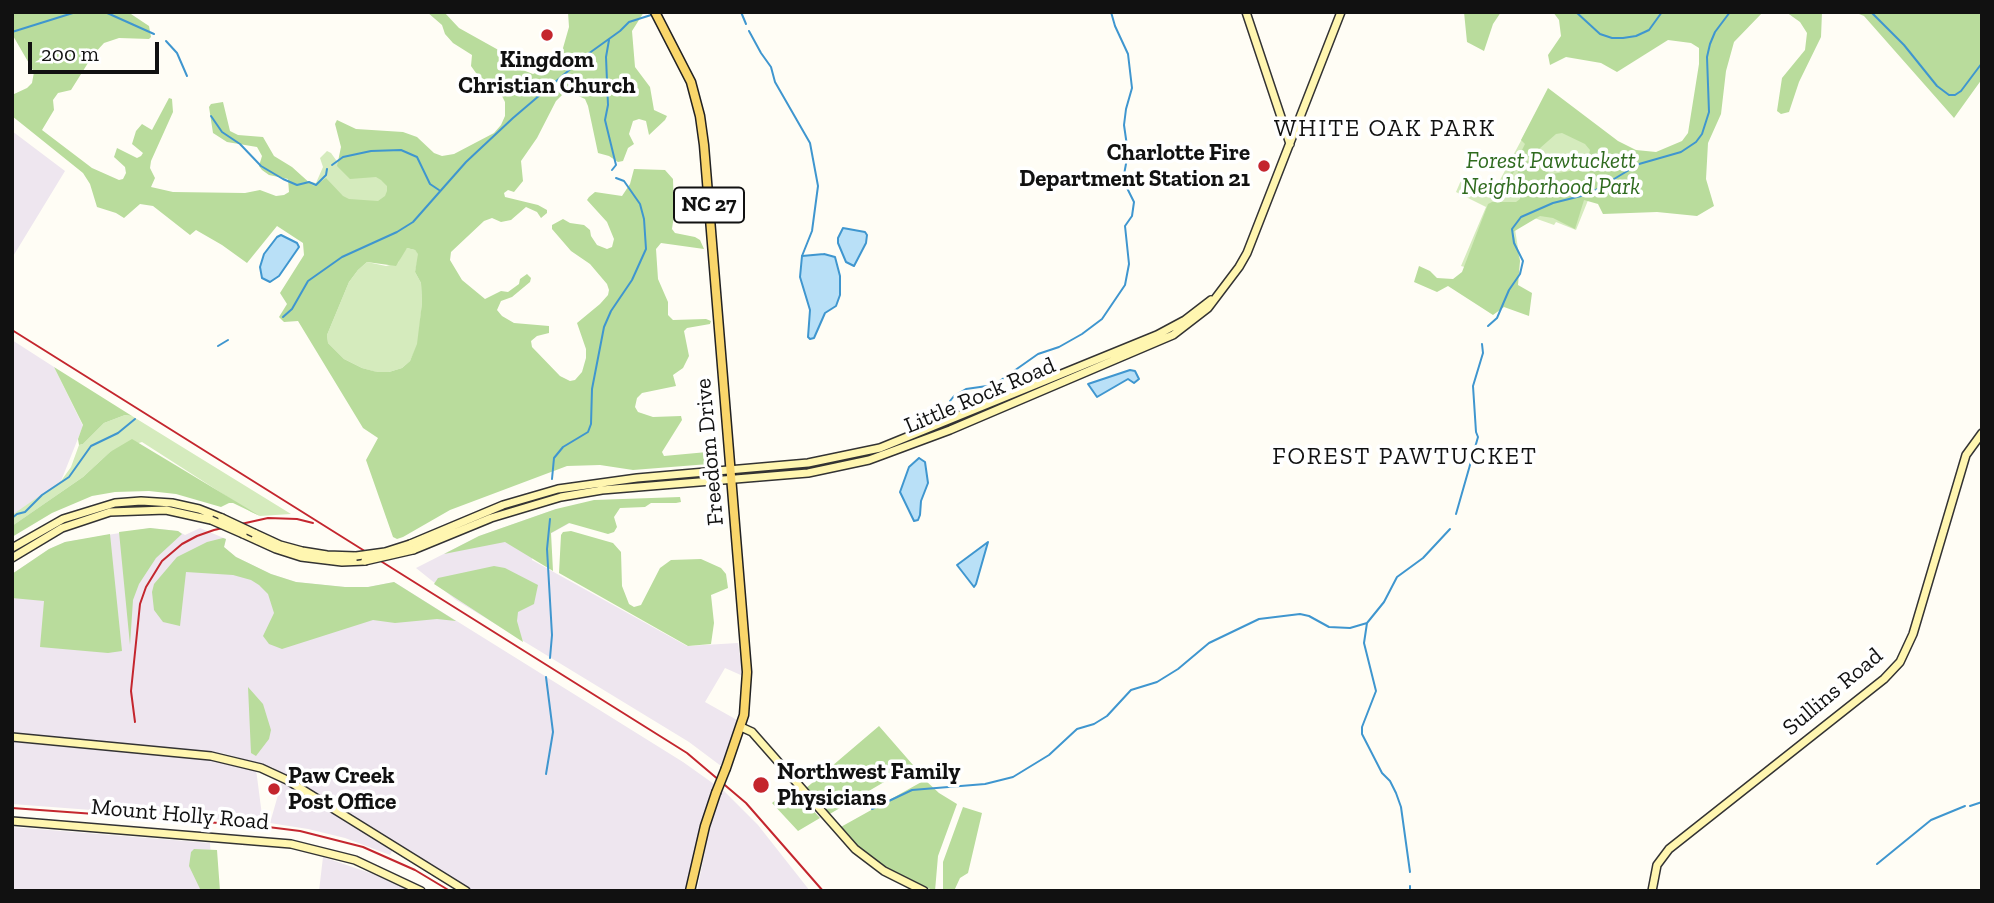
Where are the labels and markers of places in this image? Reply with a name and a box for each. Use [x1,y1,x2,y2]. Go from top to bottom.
marker: Kingdom Christian Church [539,27,555,43]
place label: Kingdom Christian Church [458,46,636,100]
place label: Charlotte Fire Department Station 21 [1019,139,1250,193]
marker: Charlotte Fire Department Station 21 [1256,158,1272,174]
place label: Northwest Family Physicians [777,758,960,812]
place label: Paw Creek Post Office [288,762,396,816]
marker: Northwest Family Physicians [751,775,771,795]
marker: Paw Creek Post Office [266,781,282,797]

